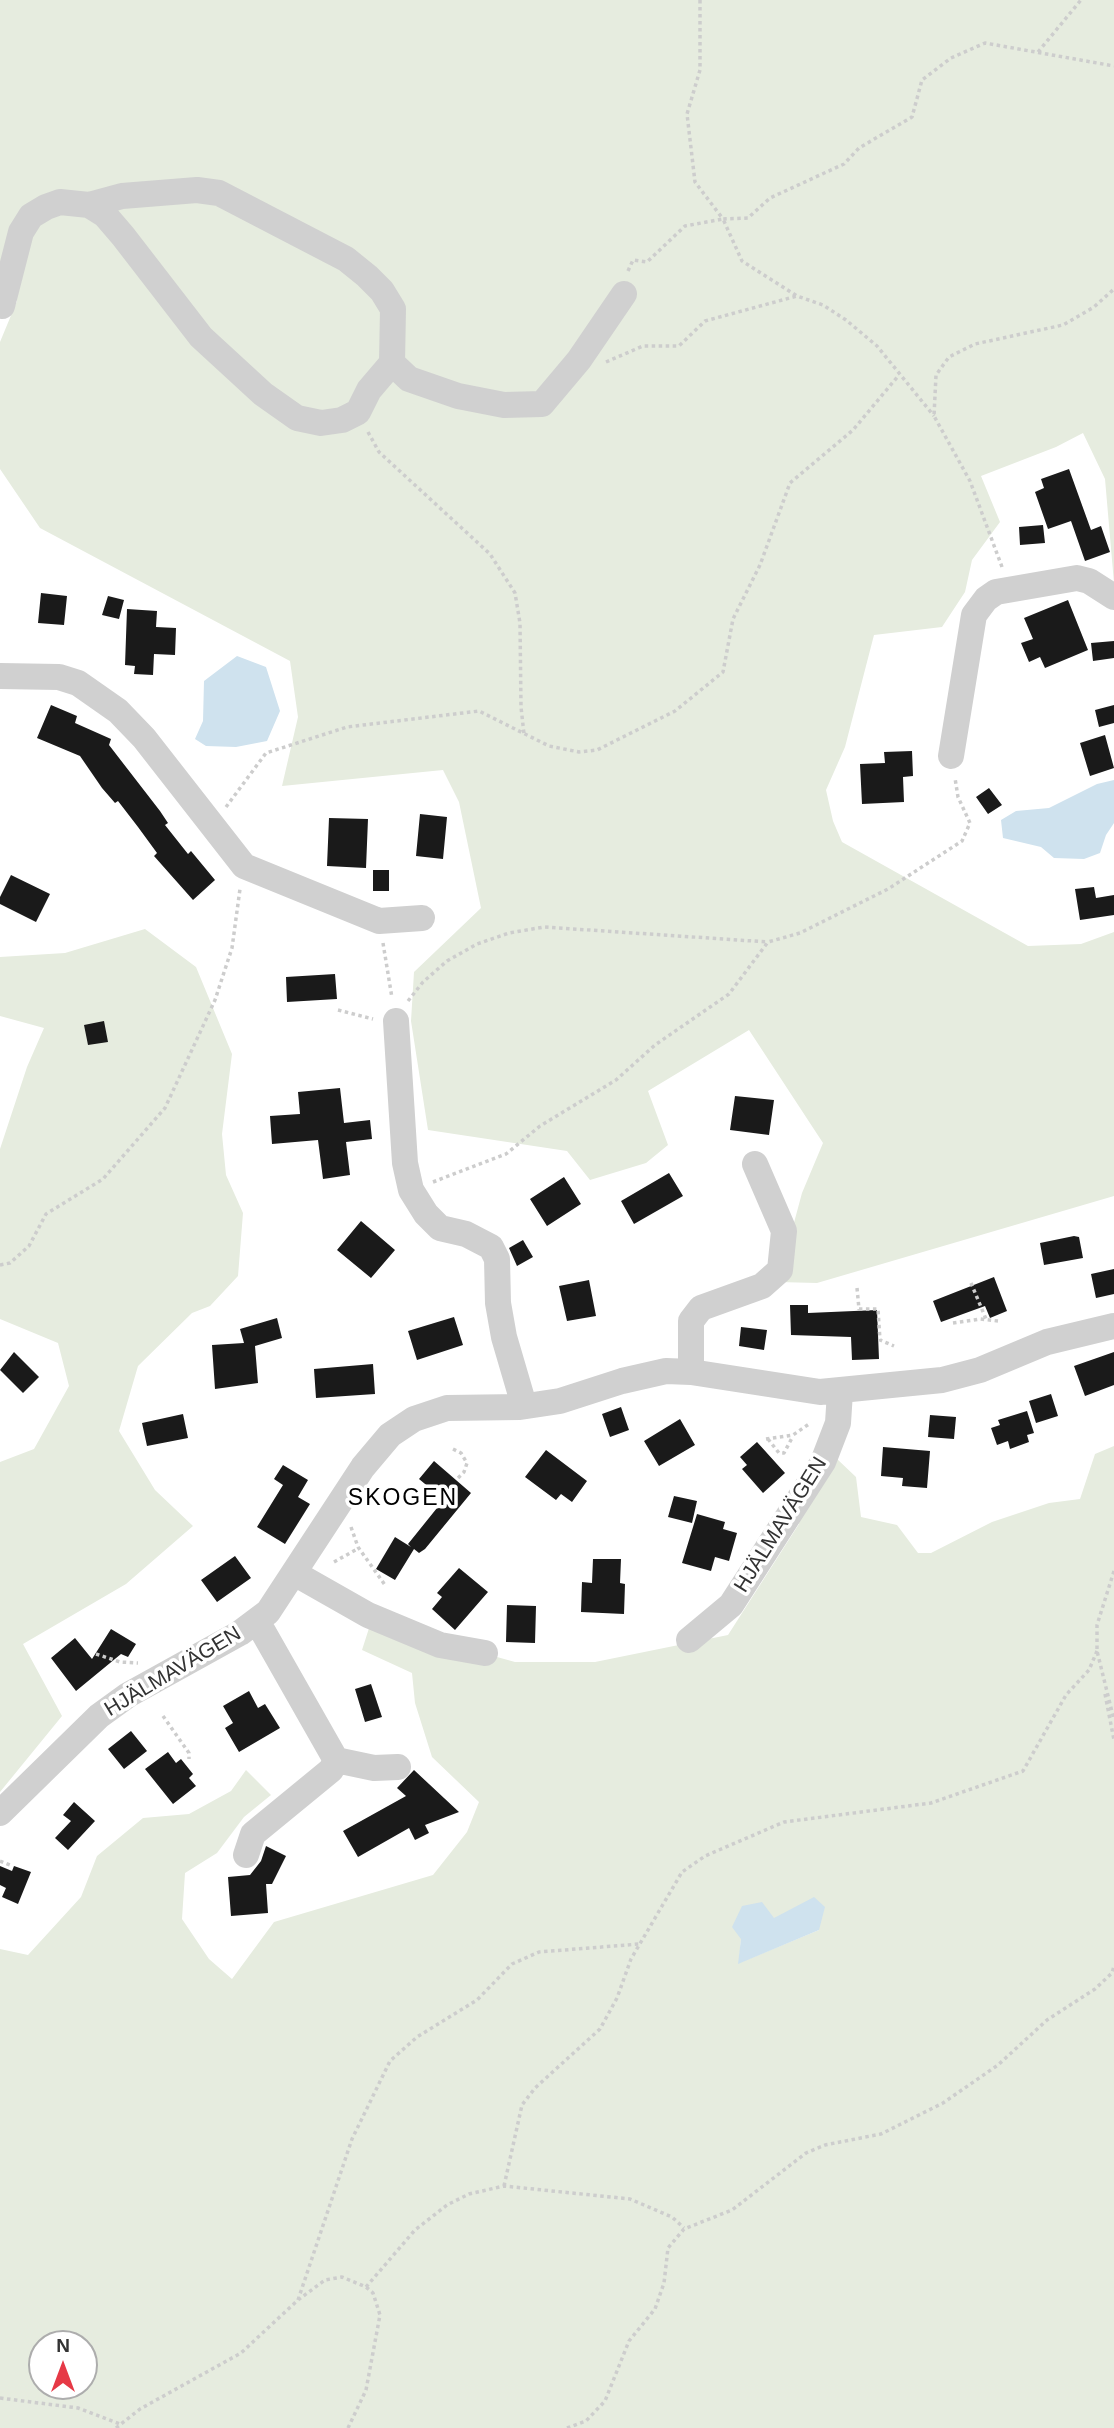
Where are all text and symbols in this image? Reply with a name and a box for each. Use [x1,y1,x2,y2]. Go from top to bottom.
street label: HJÄLMAVÄGEN [729,1453,833,1597]
district label: SKOGEN [349,1485,457,1513]
street label: HJÄLMAVÄGEN [100,1621,246,1723]
north arrow [28,2330,98,2400]
text: N [56,2335,70,2356]

